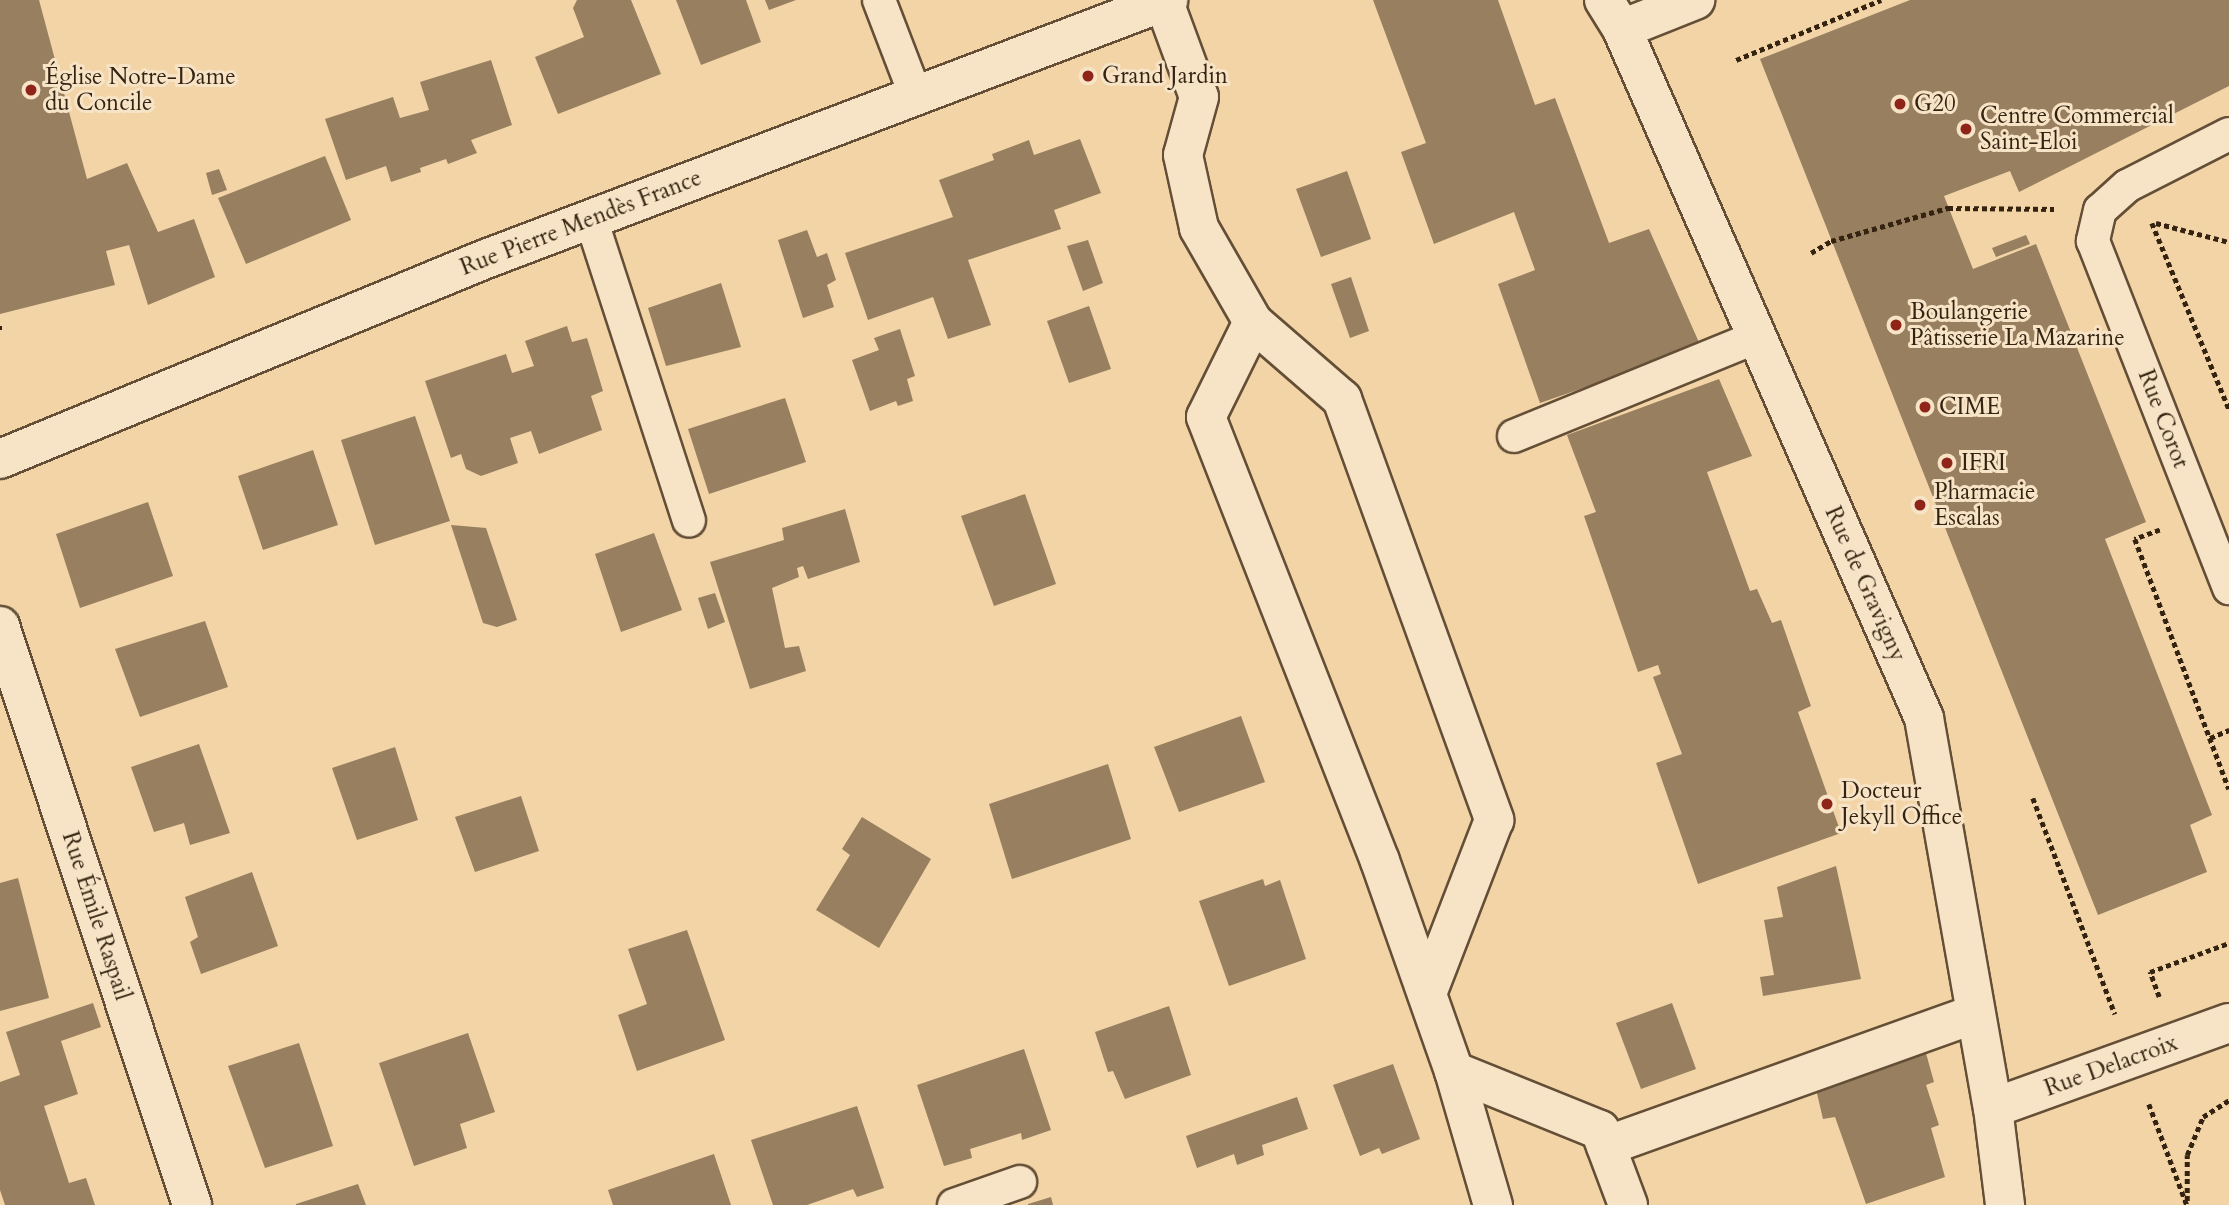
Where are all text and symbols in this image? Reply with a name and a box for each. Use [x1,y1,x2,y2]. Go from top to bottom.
place label: Grand Jardin [1102,62,1228,90]
place label: Église Notre-Dame du Concile [45,63,236,117]
marker: Grand Jardin [1080,68,1096,84]
marker: Église Notre-Dame du Concile [23,82,39,98]
place label: G20 [1914,90,1956,118]
marker: G20 [1892,96,1908,112]
place label: Centre Commercial Saint-Eloi [1980,102,2174,156]
marker: Centre Commercial Saint-Eloi [1958,121,1974,137]
street label: Rue Pierre Mendès France [456,164,706,282]
place label: Boulangerie Pâtisserie La Mazarine [1910,298,2125,352]
marker: Boulangerie Pâtisserie La Mazarine [1888,317,1904,333]
street label: Rue Corot [2132,366,2194,472]
place label: CIME [1939,393,2000,421]
marker: CIME [1917,399,1933,415]
place label: IFRI [1961,449,2006,477]
marker: IFRI [1939,455,1955,471]
place label: Pharmacie Escalas [1934,478,2035,532]
marker: Pharmacie Escalas [1912,497,1928,513]
street label: Rue de Gravigny [1818,502,1912,666]
place label: Docteur Jekyll Office [1841,777,1962,831]
marker: Docteur Jekyll Office [1819,796,1835,812]
street label: Rue Émile Raspail [56,828,136,1004]
street label: Rue Delacroix [2041,1029,2181,1103]

